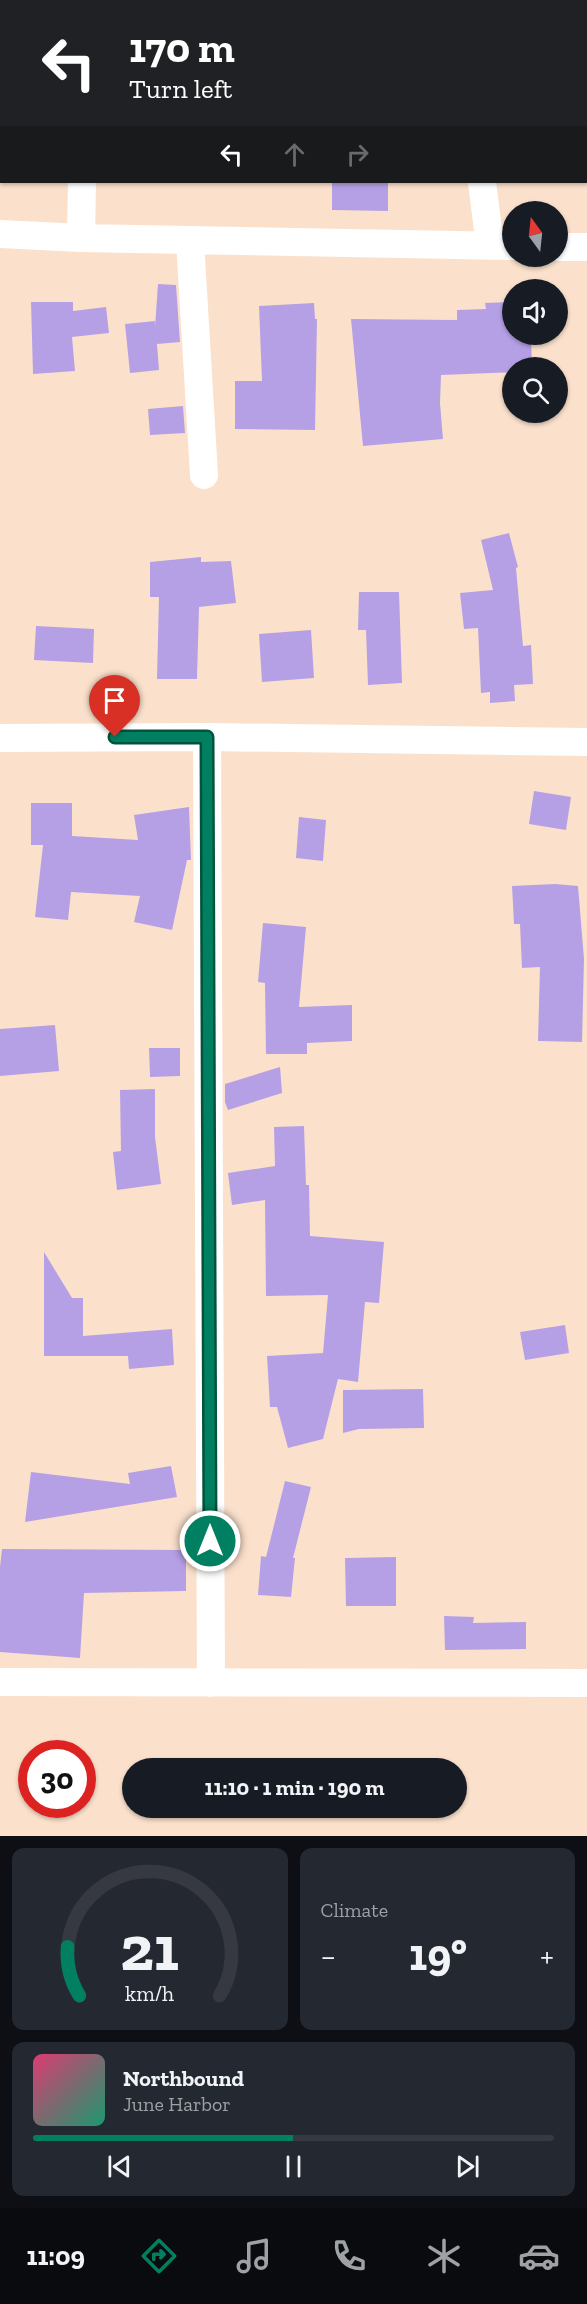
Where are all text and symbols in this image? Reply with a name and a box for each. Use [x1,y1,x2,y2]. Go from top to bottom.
text: 170 m [129,22,235,73]
icon: left [30,24,108,102]
text: Turn left [129,73,232,105]
icon: left [215,138,248,171]
icon: ahead [278,138,311,171]
icon: right [341,138,374,171]
north arrow [502,201,568,267]
map controls [502,201,568,423]
button: sound [502,279,568,345]
button: search [502,357,568,423]
pin [89,675,140,737]
icon: arrive [98,684,131,717]
position arrow [178,1509,242,1573]
speed limit sign: 30 [18,1740,96,1818]
text: 11:10 · 1 min · 190 m [205,1774,384,1801]
text: Climate [321,1898,388,1922]
text: 21 [120,1911,179,1986]
text: 19° [409,1928,467,1982]
text: − [321,1936,336,1975]
text: + [540,1936,554,1975]
text: km/h [125,1981,174,2006]
text: Northbound [123,2065,244,2092]
text: June Harbor [123,2092,231,2116]
icon: previous [103,2150,136,2183]
icon: pause [277,2150,310,2183]
icon: next [451,2150,484,2183]
icon: directions [138,2235,180,2277]
icon: music [233,2235,275,2277]
icon: phone [328,2235,370,2277]
icon: climate [423,2235,465,2277]
icon: car [518,2235,560,2277]
text: 11:09 [27,2240,85,2272]

